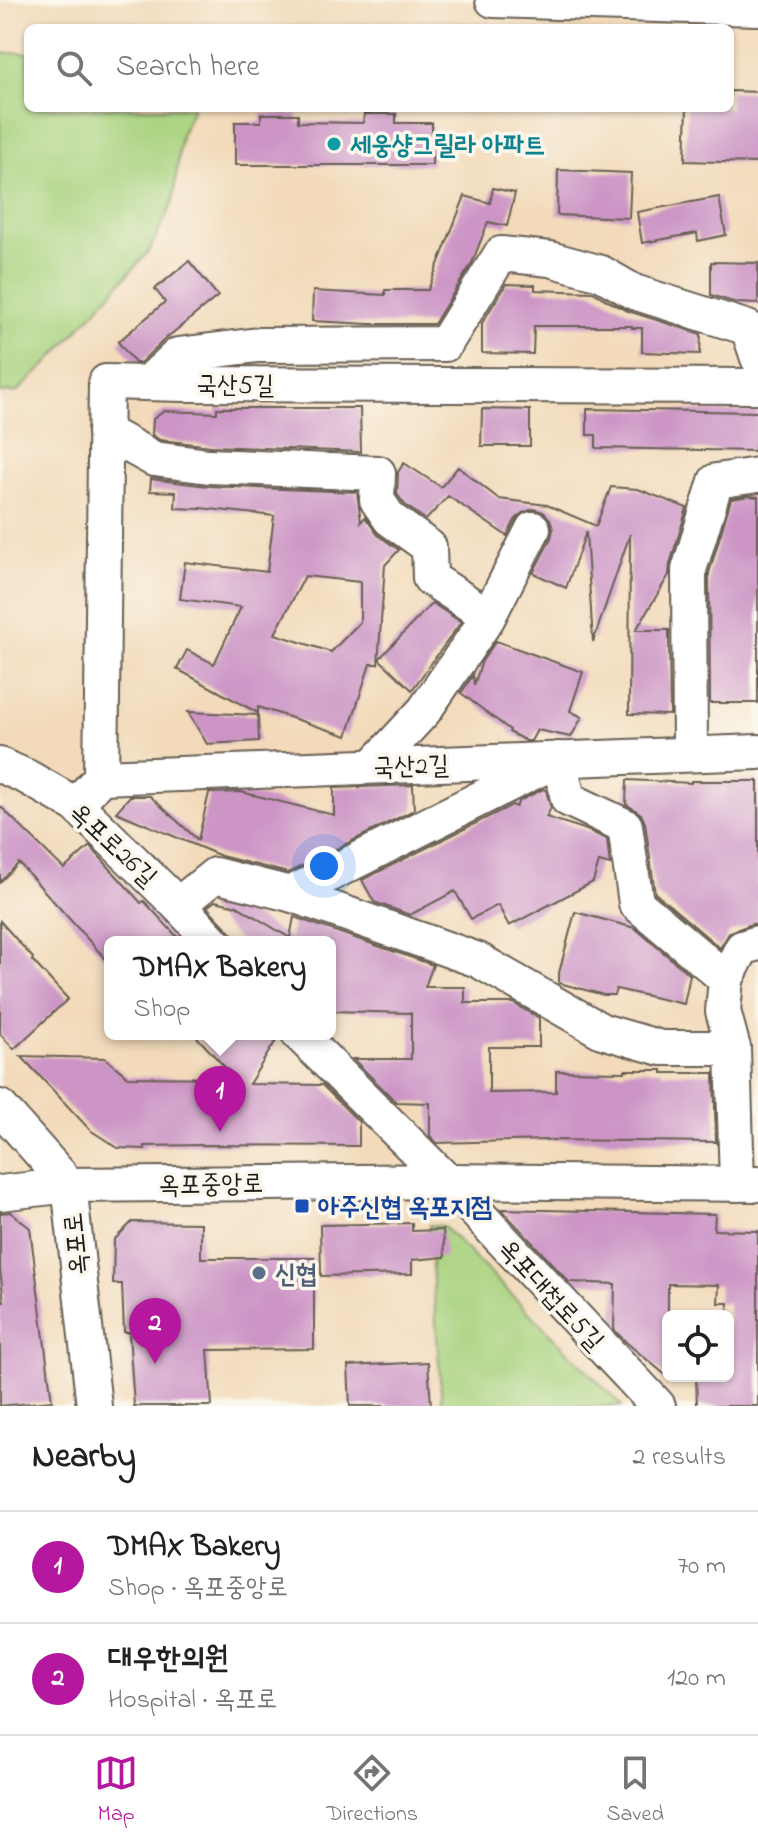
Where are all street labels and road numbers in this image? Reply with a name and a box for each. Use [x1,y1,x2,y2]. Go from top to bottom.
street label: 국산5길 [196,368,274,406]
street label: 국산2길 [373,748,450,788]
street label: 옥포로26길 [59,795,164,897]
street label: 옥포중앙로 [158,1166,264,1206]
street label: 옥포로 [56,1210,100,1277]
street label: 옥포대첩로5길 [488,1232,612,1360]

